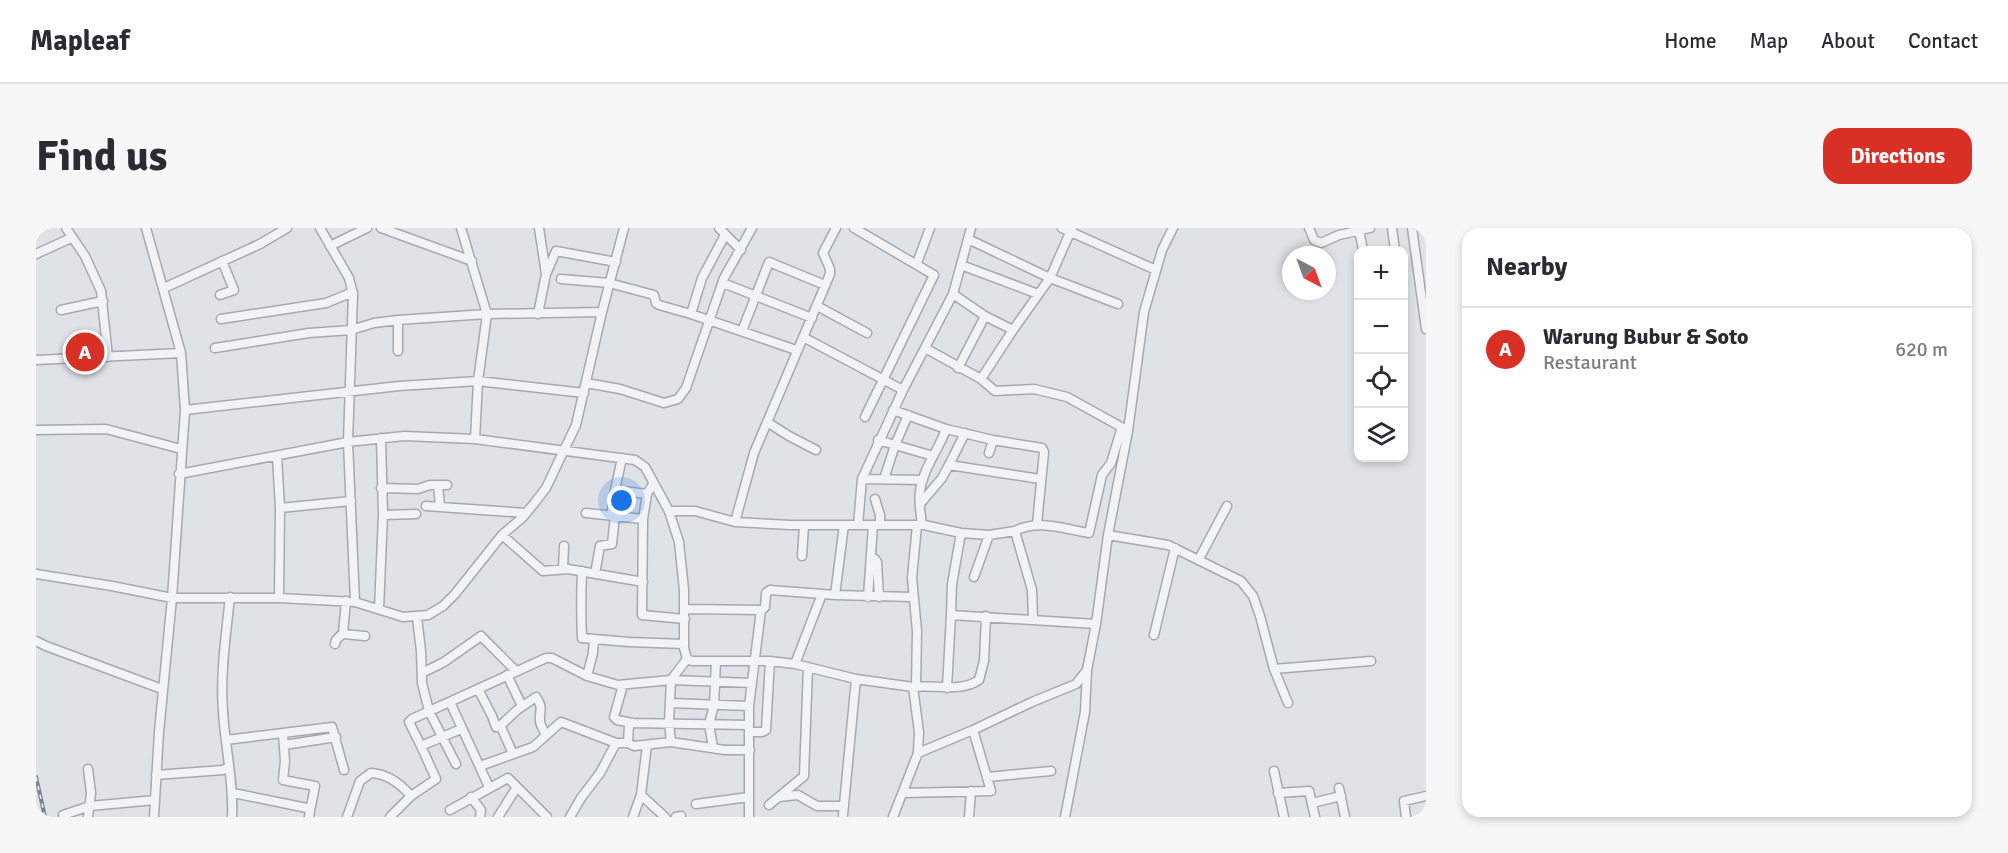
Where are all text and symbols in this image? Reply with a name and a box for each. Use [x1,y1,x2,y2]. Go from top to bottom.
text: Mapleaf [30,24,130,58]
text: Home [1664,28,1717,54]
text: Map [1750,28,1788,54]
text: About [1821,28,1875,54]
text: Contact [1908,28,1978,54]
button: Directions [1823,128,1972,184]
text: Find us [36,131,167,182]
north arrow [1282,246,1336,300]
map controls [1354,246,1408,462]
button: + [1354,246,1408,300]
text: Nearby [1486,251,1567,283]
button: − [1354,300,1408,354]
text: Warung Bubur & Soto [1543,323,1749,350]
pin: A [65,330,104,374]
text: A [1499,337,1512,362]
text: 620 m [1895,337,1948,362]
text: Restaurant [1543,350,1637,375]
button: locate [1354,354,1408,408]
button: layers [1354,408,1408,462]
your location [607,486,636,515]

